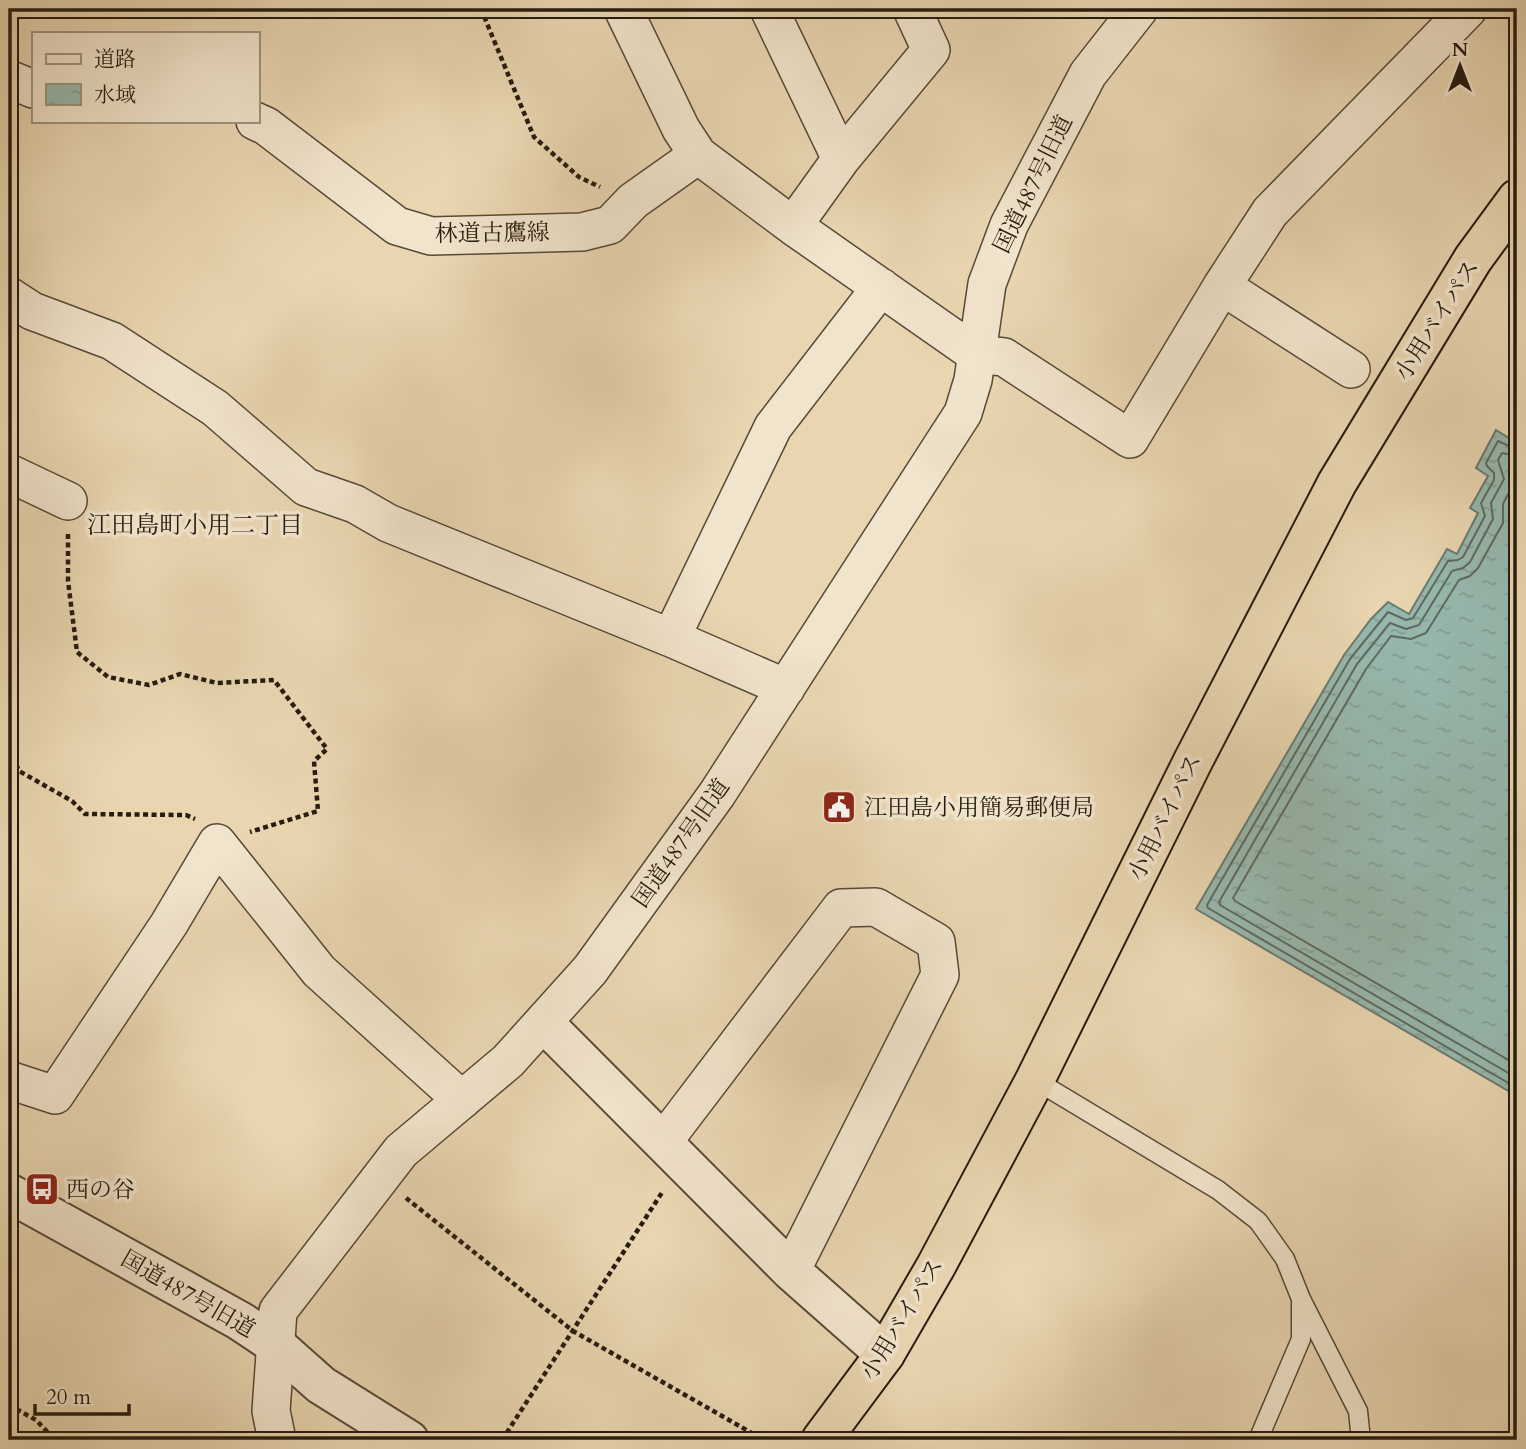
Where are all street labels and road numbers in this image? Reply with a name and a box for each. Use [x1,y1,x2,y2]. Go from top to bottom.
street label: 国道487号旧道 [986,110,1080,258]
street label: 林道古鷹線 [434,216,550,250]
street label: 小用バイパス [1387,253,1487,387]
street label: 小用バイパス [1121,748,1209,886]
street label: 国道487号旧道 [625,773,737,913]
street label: 国道487号旧道 [115,1243,261,1345]
street label: 小用バイパス [853,1252,951,1386]

